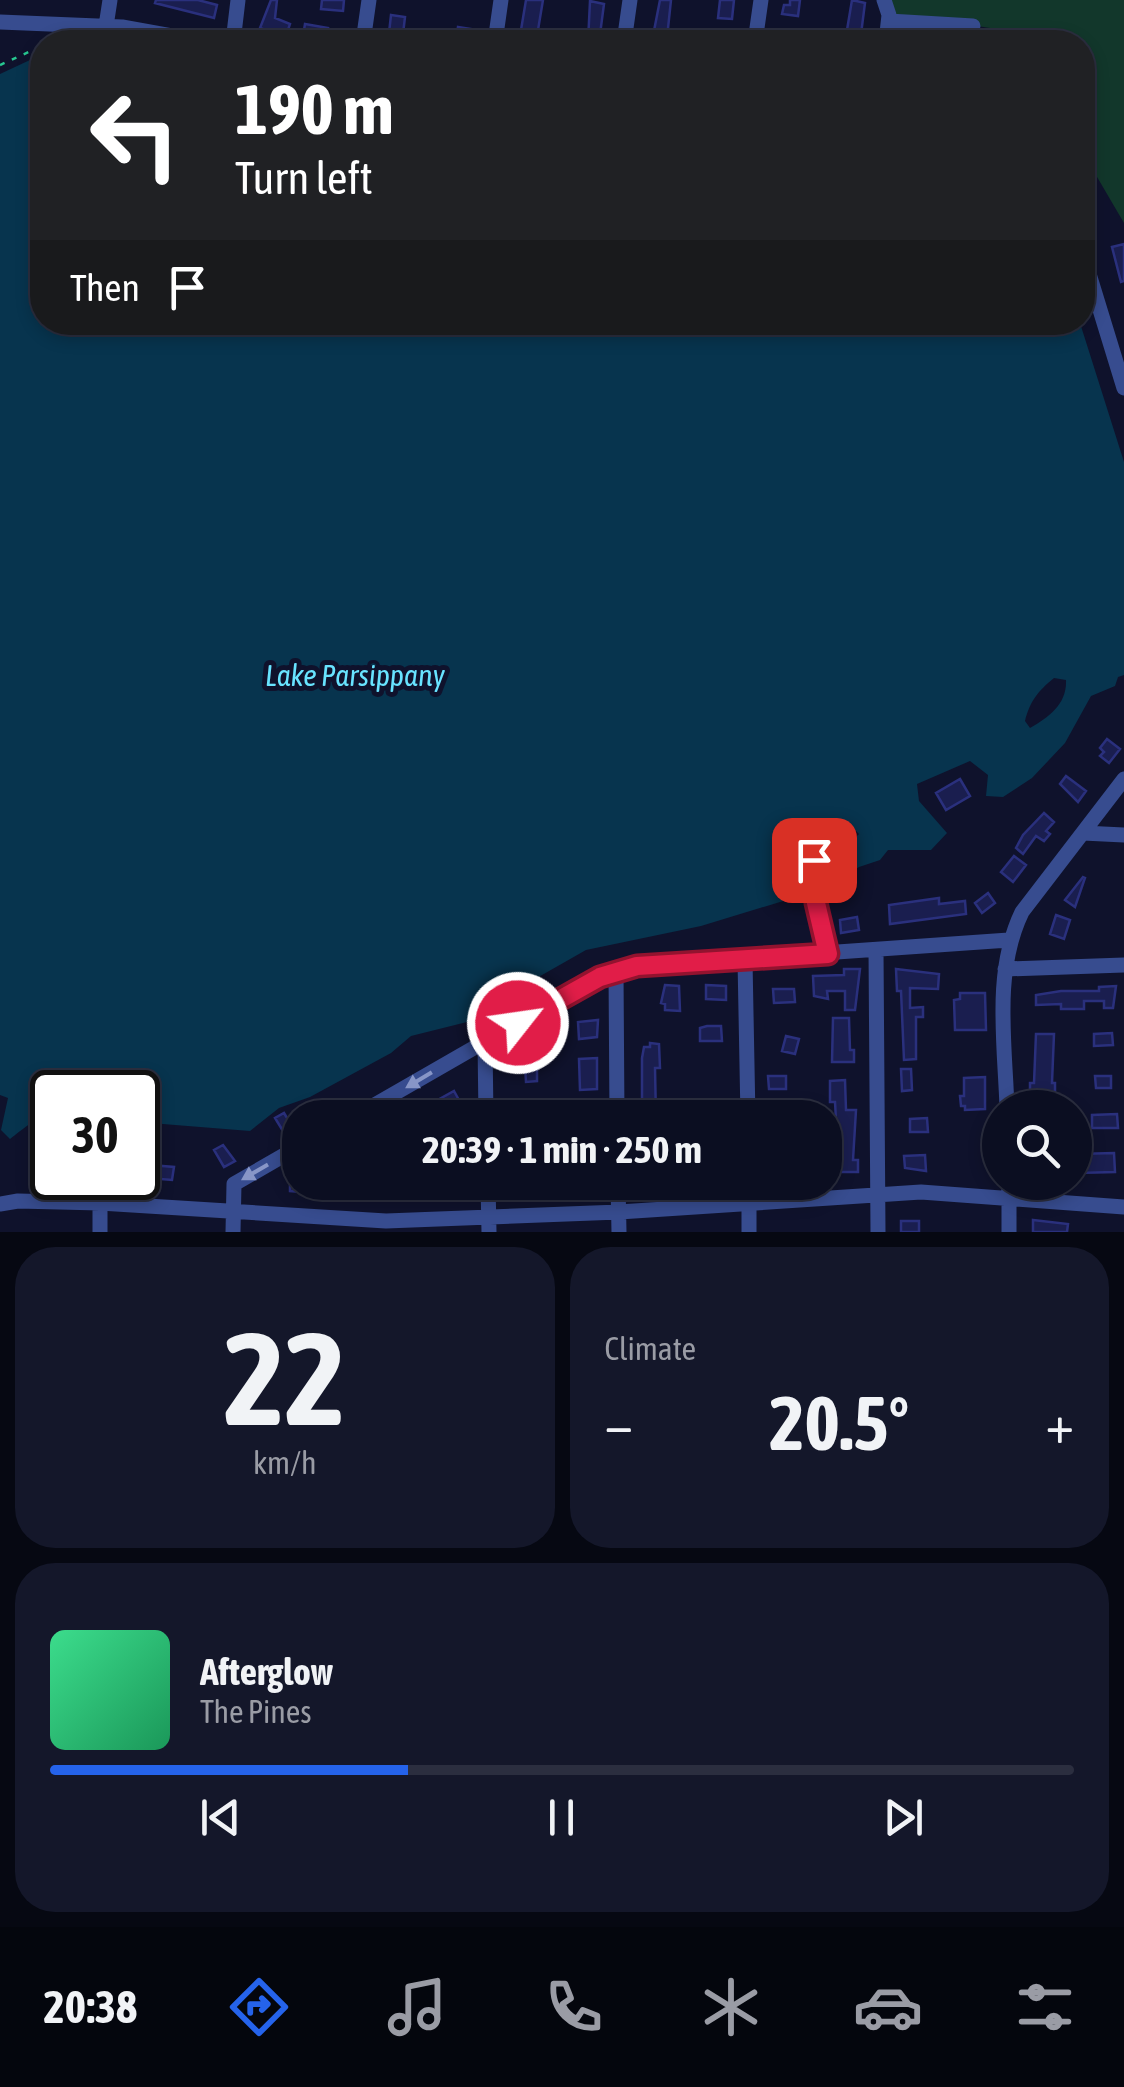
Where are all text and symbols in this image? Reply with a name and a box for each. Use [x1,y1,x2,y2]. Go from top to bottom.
text: 190 m [235,69,394,149]
icon: left [70,70,200,200]
text: Turn left [235,152,373,204]
icon: arrive [160,260,215,315]
text: Then [70,266,140,309]
water label: Lake Parsippany [265,658,446,692]
pin [772,818,857,903]
icon: arrive [787,833,842,888]
position arrow [466,971,570,1075]
speed limit sign: 30 [30,1070,160,1200]
one-way arrow [405,1071,433,1088]
map controls [982,1090,1092,1200]
button: search [982,1090,1092,1200]
text: 20:39 · 1 min · 250 m [422,1128,702,1171]
one-way arrow [241,1162,269,1180]
text: 22 [224,1304,346,1453]
text: Climate [605,1330,696,1367]
text: 20.5° [769,1380,909,1466]
text: − [605,1392,633,1455]
text: + [1045,1392,1074,1455]
text: km/h [253,1444,316,1481]
text: Afterglow [200,1650,333,1693]
text: The Pines [200,1693,312,1730]
icon: previous [193,1790,248,1845]
icon: pause [534,1790,589,1845]
icon: next [876,1790,931,1845]
icon: directions [224,1972,294,2042]
icon: music [382,1972,452,2042]
icon: phone [539,1972,609,2042]
icon: climate [696,1972,766,2042]
icon: car [853,1972,923,2042]
icon: filters [1010,1972,1080,2042]
text: 20:38 [44,1981,137,2033]

